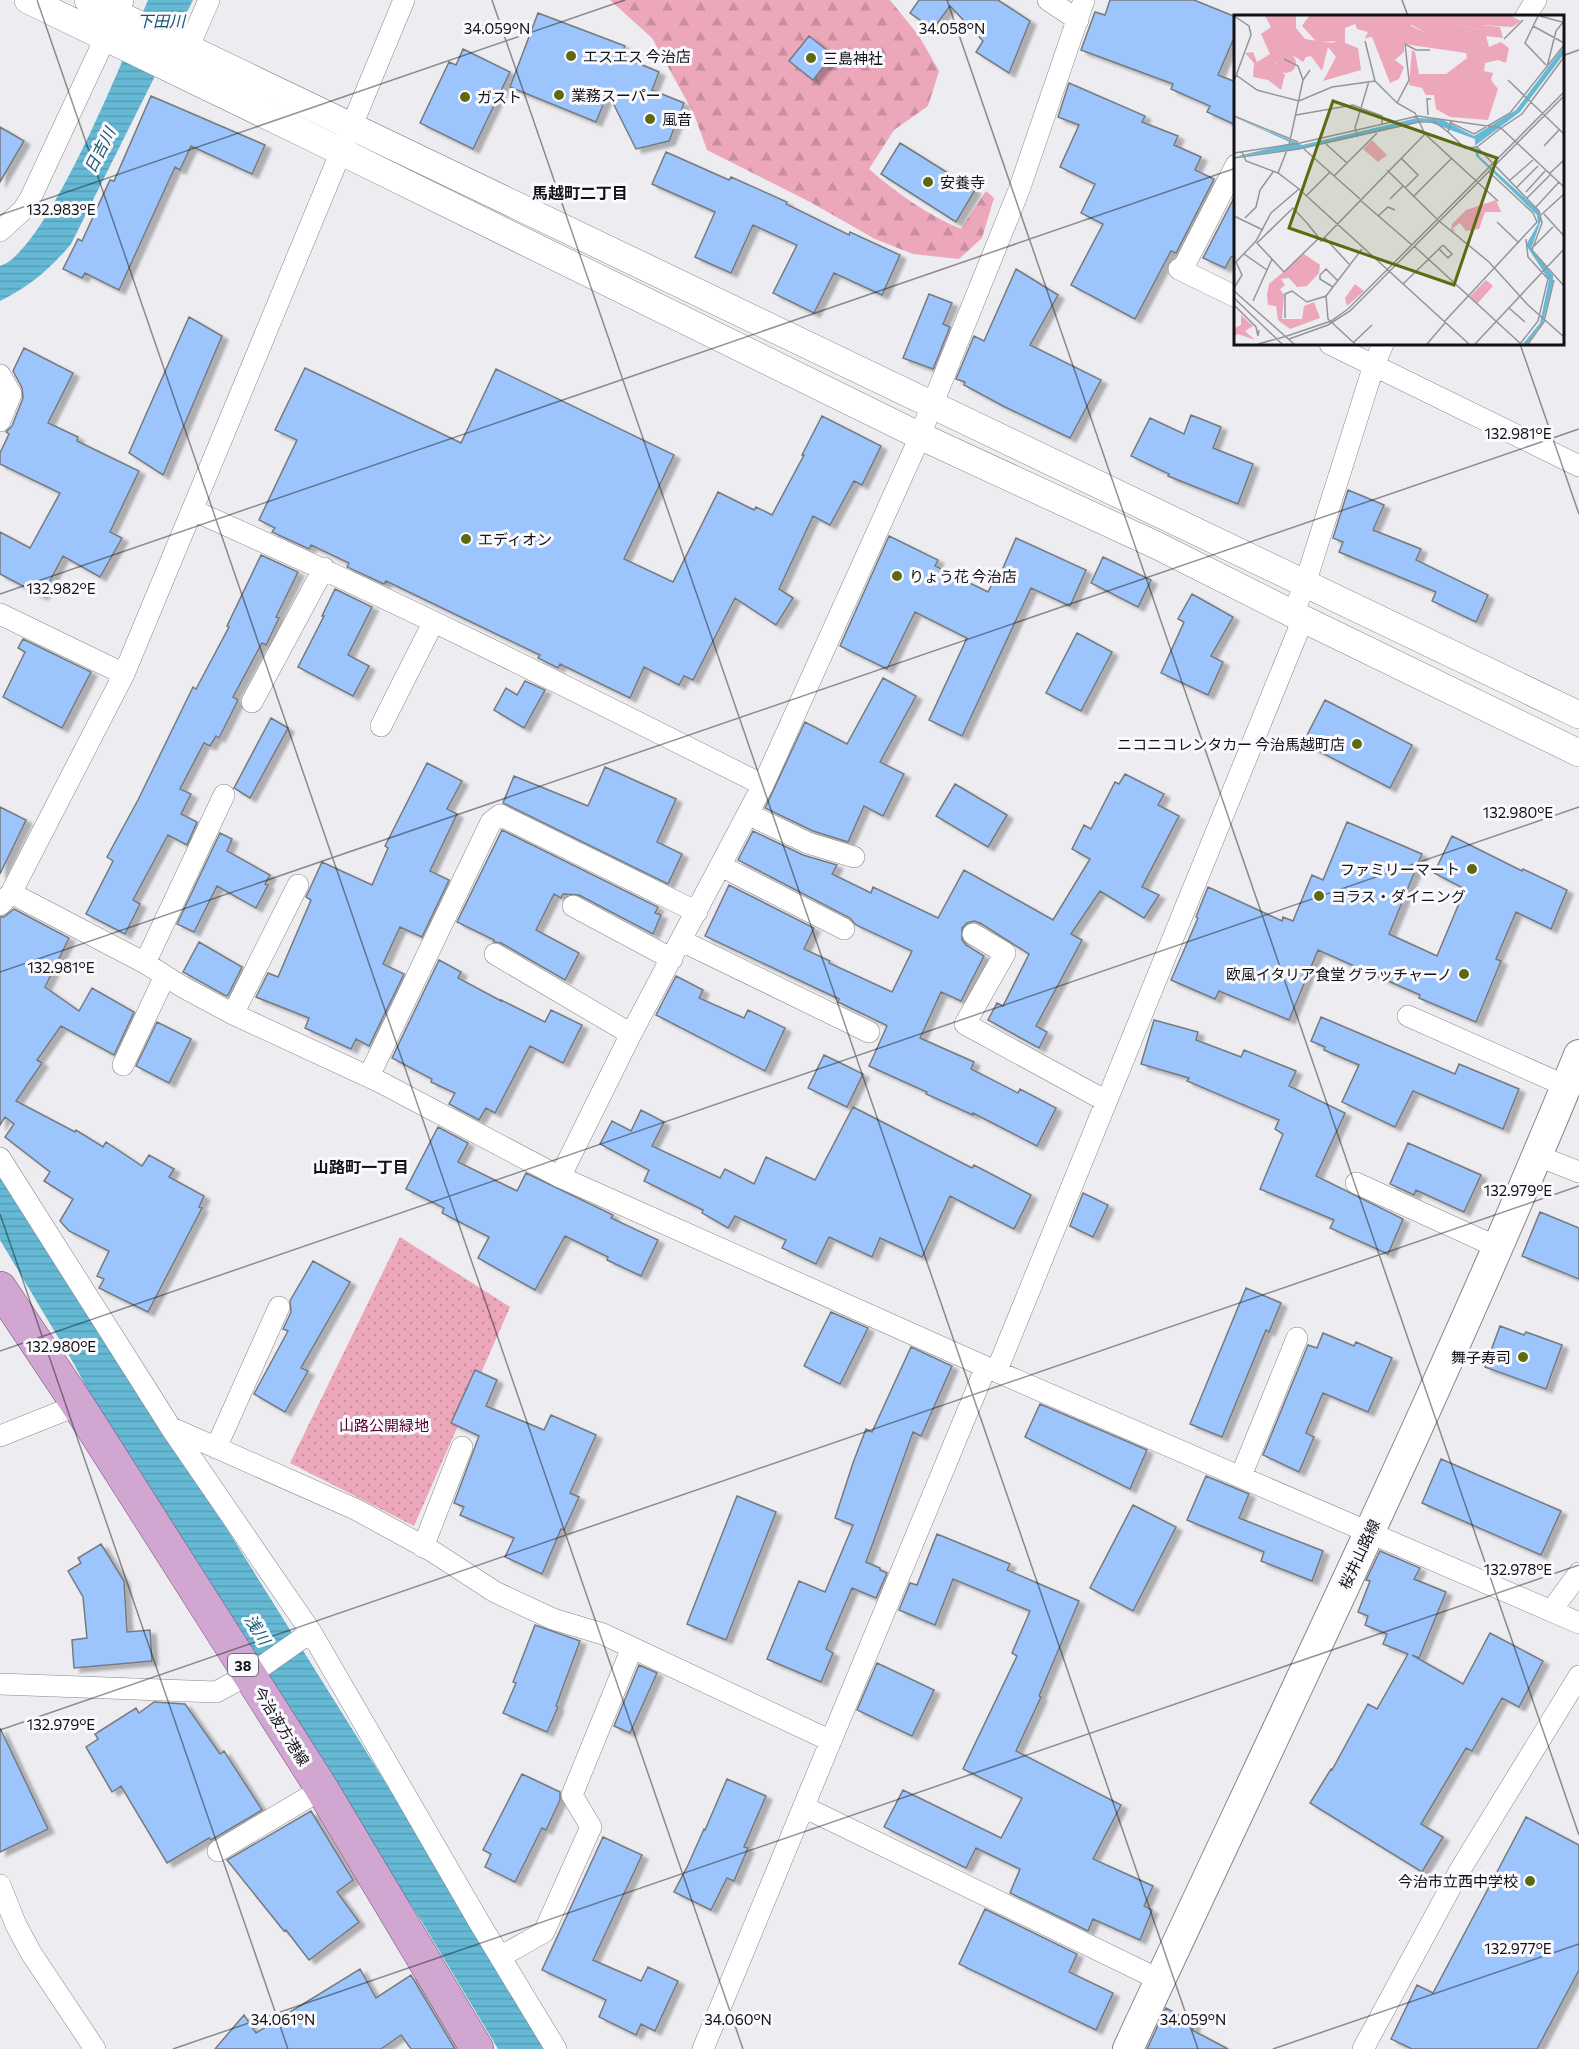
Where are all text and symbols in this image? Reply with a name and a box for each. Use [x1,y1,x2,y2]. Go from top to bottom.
water label: 下田川 [137,11,187,30]
inset map [1234,15,1564,345]
text: 34.059°N [464,19,530,37]
text: 34.058°N [919,19,985,37]
place label: エスエス 今治店 [583,47,691,65]
marker: エスエス 今治店 [564,49,578,63]
place label: 三島神社 [823,49,883,67]
marker: 三島神社 [804,51,818,65]
place label: 業務スーパー [571,86,661,104]
place label: ガスト [477,88,522,106]
marker: 業務スーパー [552,88,566,102]
marker: ガスト [458,90,472,104]
place label: 風音 [662,110,692,128]
marker: 風音 [643,112,657,126]
water label: 日吉川 [80,123,119,176]
place label: 安養寺 [940,173,985,191]
marker: 安養寺 [921,175,935,189]
district label: 馬越町二丁目 [532,183,628,202]
text: 132.983°E [26,200,96,218]
text: 132.981°E [1484,424,1552,442]
place label: エディオン [478,530,552,548]
marker: エディオン [459,532,473,546]
place label: りょう花 今治店 [909,567,1017,585]
marker: りょう花 今治店 [890,569,904,583]
text: 132.982°E [26,579,96,597]
place label: ニコニコレンタカー 今治馬越町店 [1117,735,1345,753]
marker: ニコニコレンタカー 今治馬越町店 [1350,737,1364,751]
text: 132.980°E [1483,803,1553,821]
place label: ファミリーマート [1340,860,1460,878]
marker: ファミリーマート [1465,862,1479,876]
place label: ヨラス・ダイニング [1331,887,1466,905]
marker: ヨラス・ダイニング [1312,889,1326,903]
text: 132.981°E [27,958,95,976]
place label: 欧風イタリア食堂 グラッチャーノ [1226,965,1452,983]
marker: 欧風イタリア食堂 グラッチャーノ [1457,967,1471,981]
district label: 山路町一丁目 [313,1157,409,1176]
text: 132.979°E [1484,1181,1552,1199]
text: 132.980°E [26,1337,96,1355]
place label: 舞子寿司 [1451,1348,1511,1366]
marker: 舞子寿司 [1516,1350,1530,1364]
park label: 山路公開緑地 [339,1416,429,1434]
street label: 桜井山路線 [1335,1516,1383,1592]
text: 132.978°E [1484,1560,1552,1578]
water label: 浅川 [241,1610,276,1649]
road number: 38 [228,1654,258,1676]
street label: 今治波方港線 [251,1683,313,1769]
text: 132.979°E [27,1715,95,1733]
place label: 今治市立西中学校 [1398,1872,1518,1890]
marker: 今治市立西中学校 [1523,1874,1537,1888]
text: 132.977°E [1484,1939,1552,1957]
text: 34.061°N [251,2010,315,2028]
text: 34.060°N [704,2010,772,2028]
text: 34.059°N [1160,2010,1226,2028]

